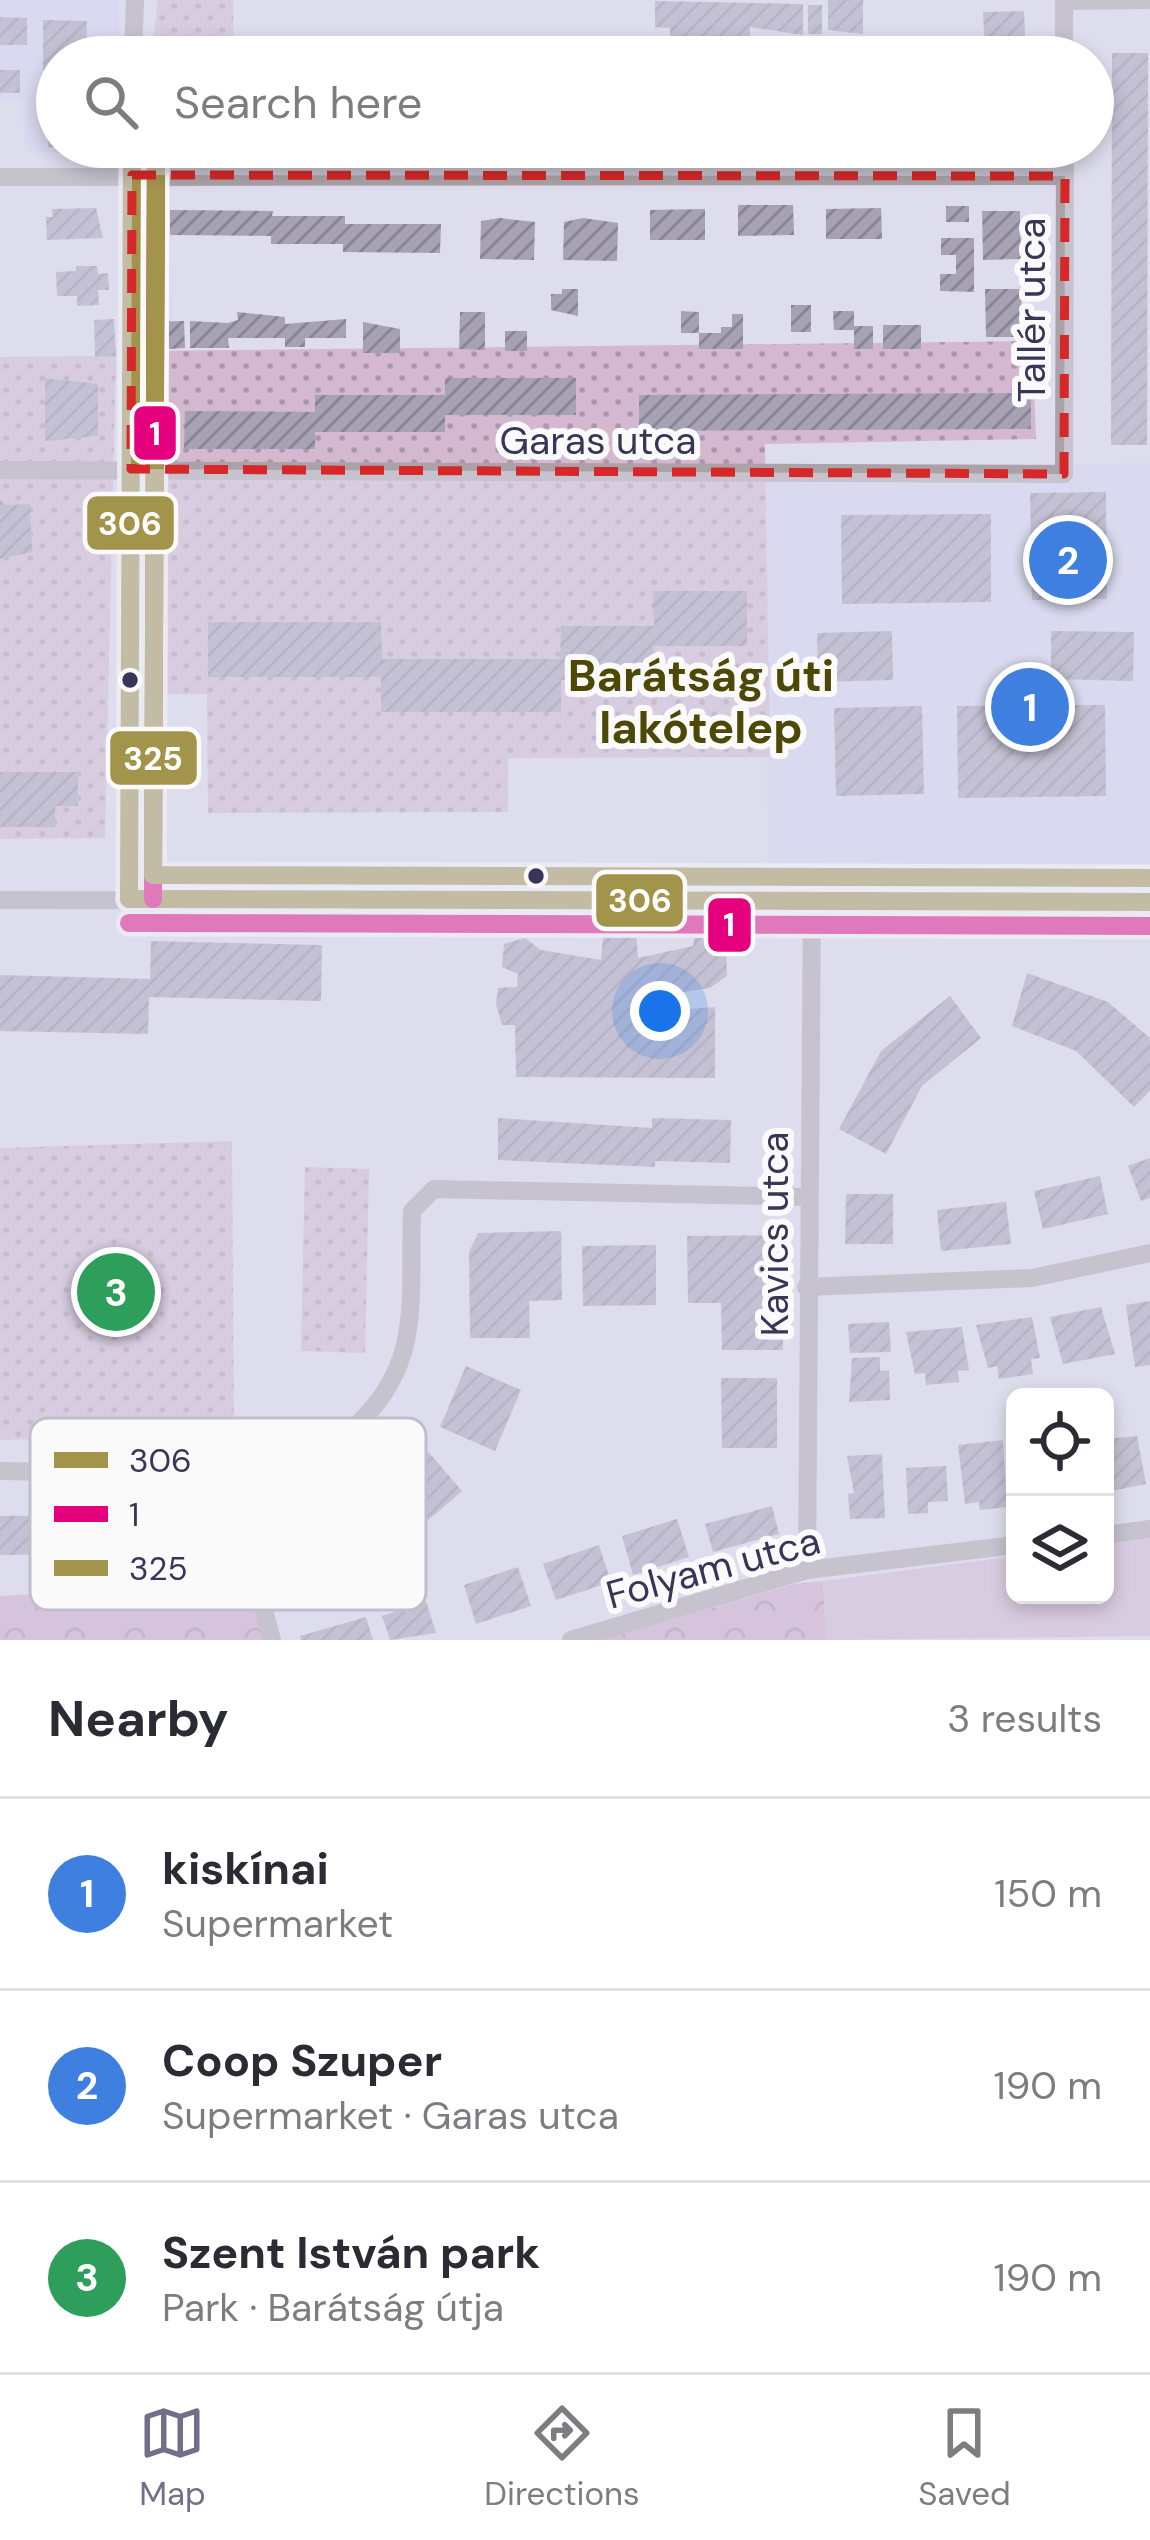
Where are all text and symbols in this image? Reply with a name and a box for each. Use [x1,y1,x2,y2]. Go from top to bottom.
search box [36,36,1114,168]
icon: search [78,69,144,135]
text: Search here [174,73,422,132]
street label: Tallér utca [1006,217,1057,403]
line badge: 1 [132,404,178,462]
text: 1 [149,412,161,455]
street label: Garas utca [500,415,697,466]
line badge: 306 [85,494,176,552]
text: 306 [98,502,162,545]
pin: 2 [1029,515,1107,605]
district label: Barátság úti lakótelep [568,646,834,757]
pin: 1 [991,662,1069,752]
unlabelled marker [119,669,141,691]
line badge: 325 [108,729,199,787]
text: 325 [123,737,183,780]
unlabelled marker [525,865,547,887]
line badge: 306 [594,872,685,929]
text: 306 [608,879,672,922]
line badge: 1 [706,896,753,954]
text: 1 [723,903,735,946]
your location [630,981,690,1041]
street label: Kavics utca [749,1131,800,1337]
pin: 3 [77,1247,155,1337]
map controls [1006,1388,1114,1604]
button: locate [1006,1388,1114,1496]
legend [30,1418,426,1610]
text: 306 [129,1439,192,1482]
text: 1 [129,1493,139,1536]
button: layers [1006,1496,1114,1604]
street label: Folyam utca [601,1514,826,1620]
text: 325 [129,1547,188,1590]
text: Nearby [48,1685,229,1752]
text: 3 results [947,1693,1102,1744]
text: kiskínai [162,1839,329,1898]
text: 1 [80,1868,94,1919]
text: 150 m [994,1868,1102,1919]
text: Supermarket [162,1898,393,1949]
text: Coop Szuper [162,2031,442,2090]
text: 2 [76,2060,98,2111]
text: 190 m [994,2060,1102,2111]
text: Supermarket · Garas utca [162,2090,619,2141]
text: Szent István park [162,2223,540,2282]
text: 3 [75,2252,99,2303]
text: 190 m [994,2252,1102,2303]
text: Park · Barátság útja [162,2282,504,2333]
tab: Map [139,2400,206,2515]
tab: Directions [484,2400,640,2515]
tab: Saved [918,2400,1011,2515]

